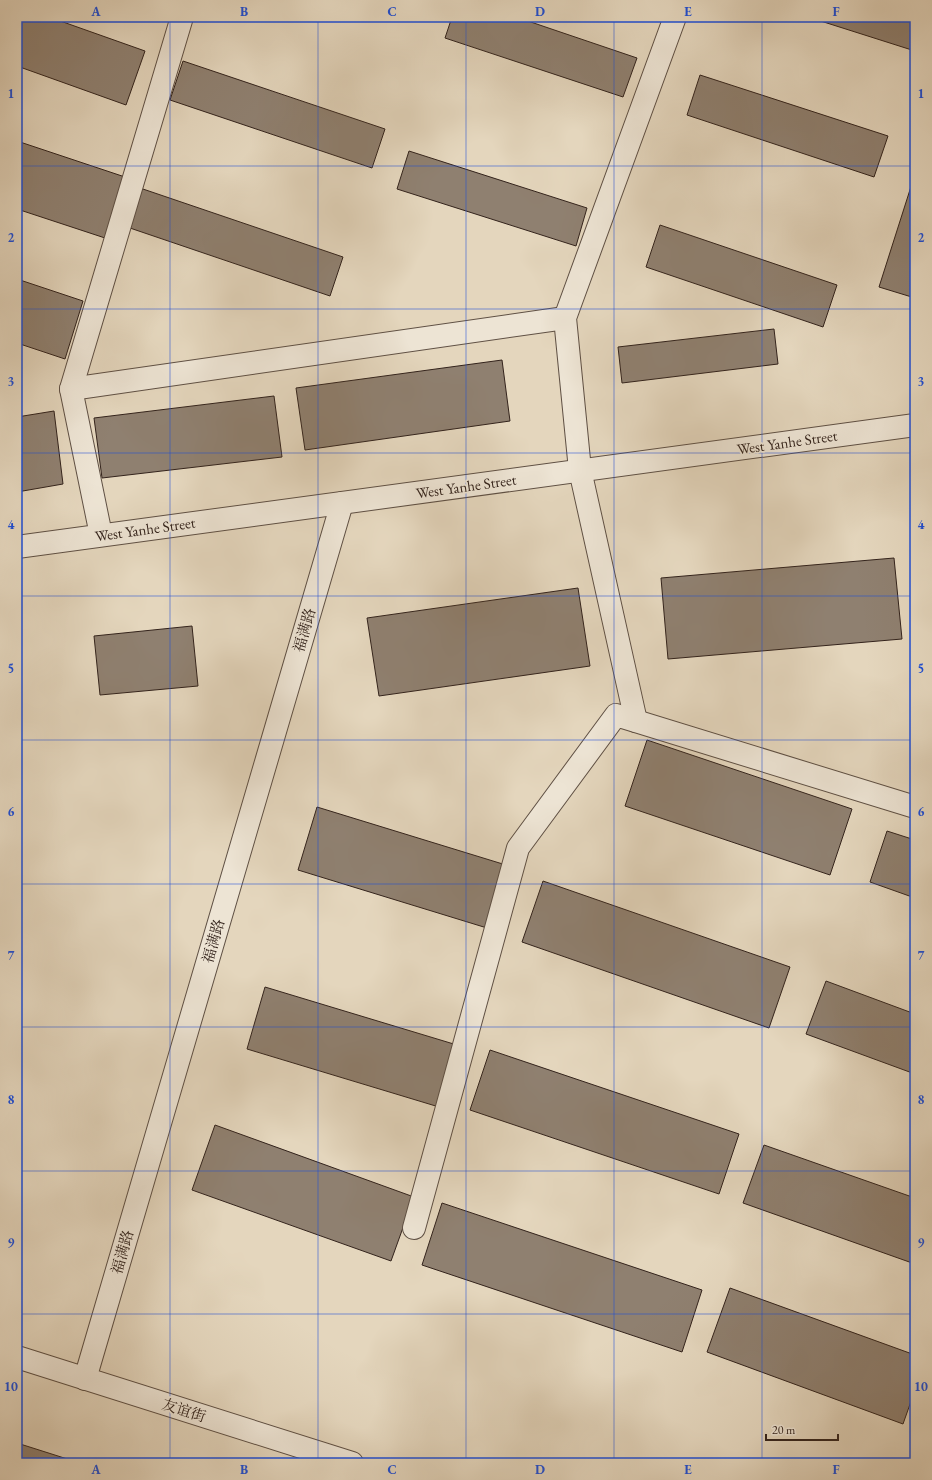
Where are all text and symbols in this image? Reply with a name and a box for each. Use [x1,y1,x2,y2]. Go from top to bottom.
text: A [90,3,101,20]
text: B [240,3,248,20]
text: C [387,3,397,20]
text: D [535,3,545,20]
text: E [684,3,692,20]
text: F [832,3,840,20]
text: 1 [8,85,15,102]
text: 1 [918,85,925,102]
text: 2 [8,229,15,246]
text: 2 [918,229,925,246]
text: 3 [8,373,15,390]
text: 3 [918,373,925,390]
street label: West Yanhe Street [736,426,839,458]
street label: West Yanhe Street [415,470,518,502]
street label: West Yanhe Street [94,513,197,545]
text: 4 [8,516,15,533]
text: 4 [918,516,925,533]
street label: 福满路 [289,606,319,654]
text: 5 [8,660,14,677]
text: 5 [918,660,924,677]
text: 6 [8,803,15,820]
text: 6 [918,803,925,820]
street label: 福满路 [198,917,228,965]
text: 7 [8,947,15,964]
text: 7 [918,947,925,964]
text: 8 [8,1091,15,1108]
text: 8 [918,1091,925,1108]
street label: 福满路 [107,1228,137,1276]
text: 9 [8,1234,15,1251]
text: 9 [918,1234,925,1251]
text: 10 [4,1378,18,1395]
text: 10 [914,1378,928,1395]
street label: 友谊街 [160,1394,208,1426]
scale bar [766,1416,838,1442]
text: 20 m [772,1422,796,1438]
text: A [90,1461,101,1478]
text: B [240,1461,248,1478]
text: C [387,1461,397,1478]
text: D [535,1461,545,1478]
text: E [684,1461,692,1478]
text: F [832,1461,840,1478]

